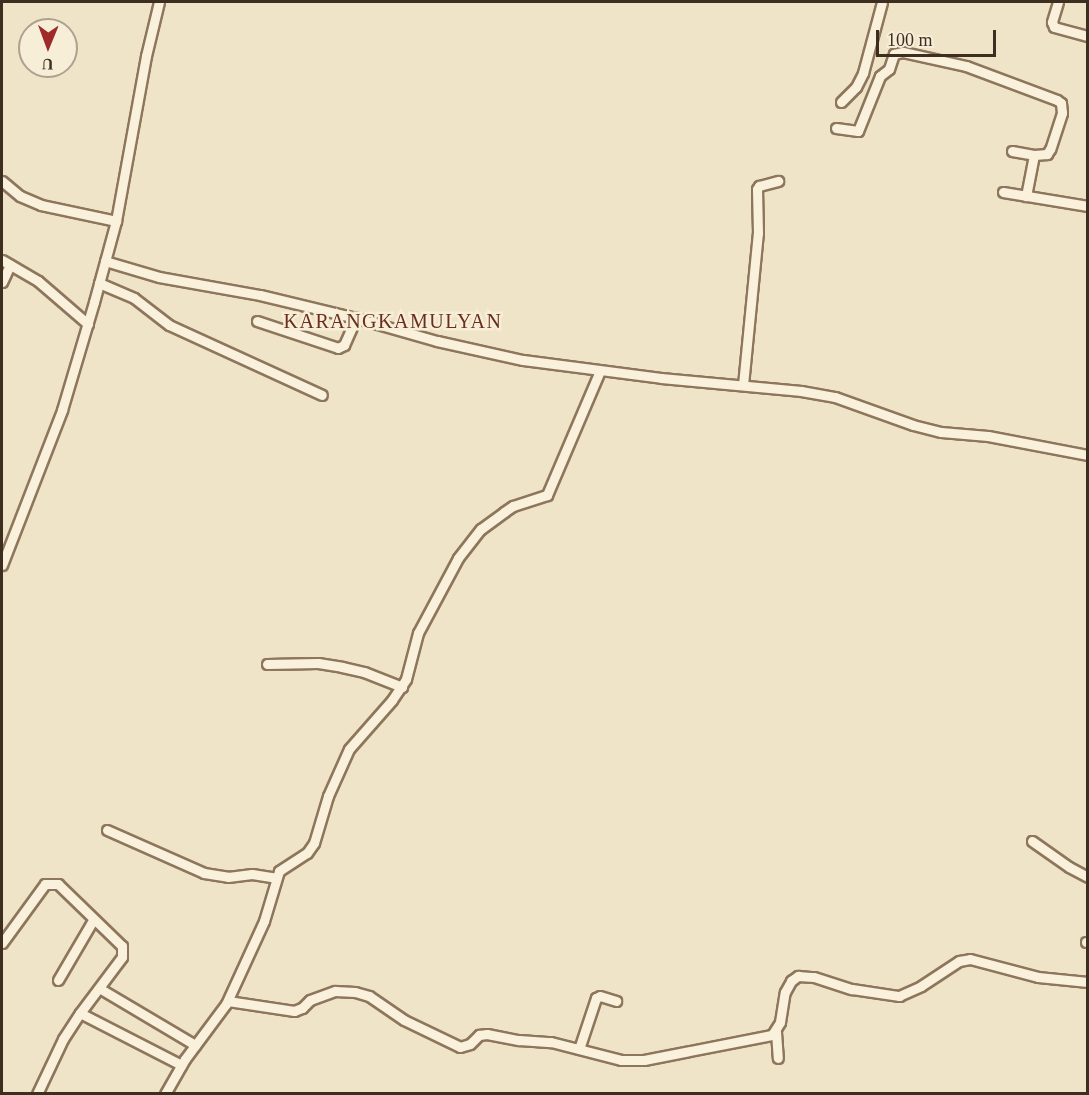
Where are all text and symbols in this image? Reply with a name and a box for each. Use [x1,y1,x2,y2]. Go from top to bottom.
north arrow [18,18,78,78]
scale bar [879,18,999,56]
text: 100 m [887,30,933,50]
text: U [42,56,54,73]
district label: KARANGKAMULYAN [284,309,502,333]

